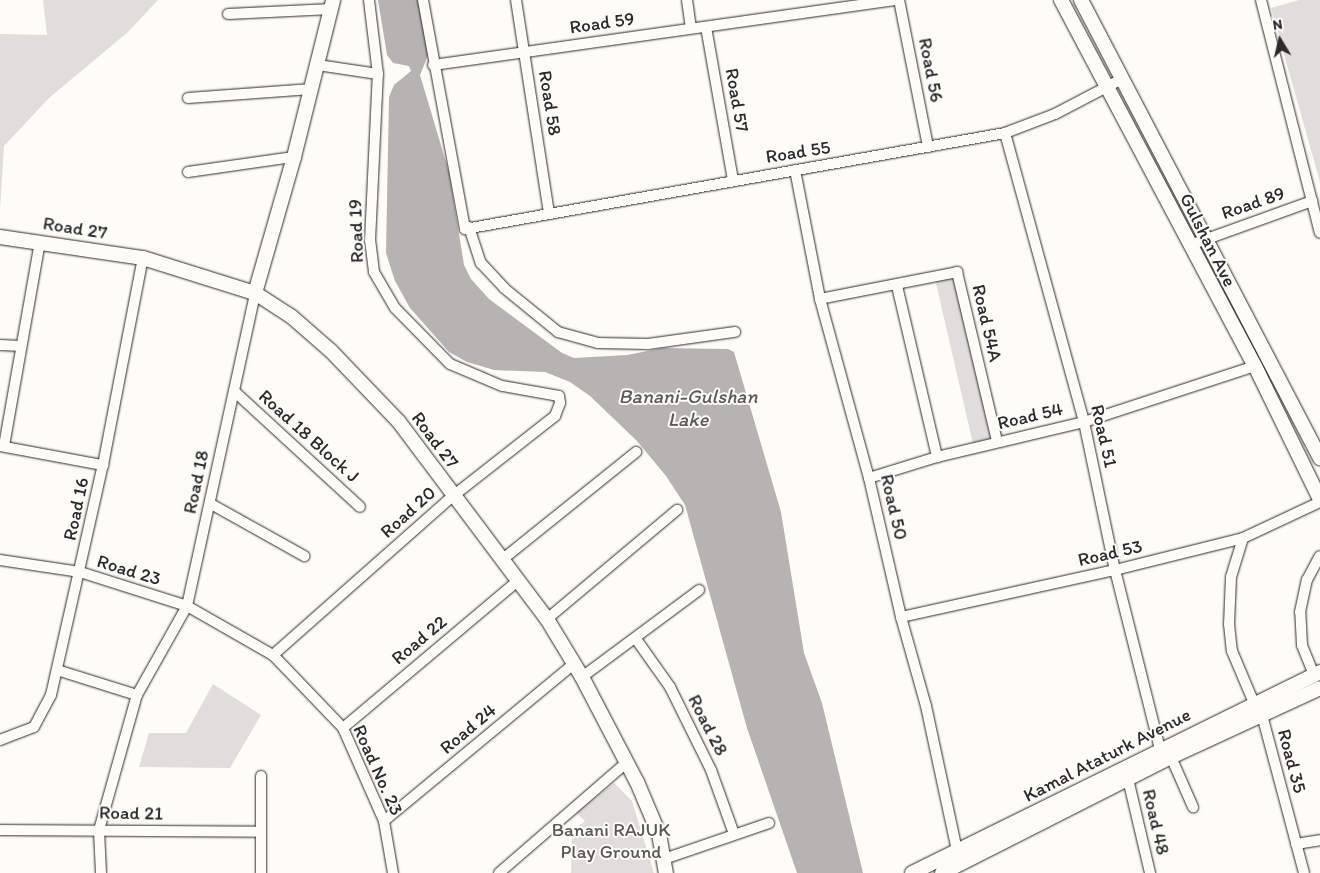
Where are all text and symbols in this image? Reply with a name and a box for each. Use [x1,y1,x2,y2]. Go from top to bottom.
street label: Road 59 [568,7,636,39]
north arrow [1255,15,1305,65]
text: N [1272,16,1284,34]
street label: Road 56 [914,36,948,104]
street label: Road 57 [720,66,754,134]
street label: Road 58 [534,69,566,137]
street label: Road 55 [764,136,832,168]
street label: Road 89 [1218,182,1288,224]
street label: Gulshan Ave [1175,190,1241,290]
street label: Road 19 [343,199,369,263]
street label: Road 27 [41,212,109,244]
street label: Road 54A [967,282,1007,364]
street label: Road 18 Block J [254,385,364,487]
water label: Banani-Gulshan Lake [618,385,758,432]
street label: Road 54 [995,397,1065,435]
street label: Road 51 [1086,402,1122,470]
street label: Road 27 [406,407,464,473]
street label: Road 18 [178,448,214,516]
street label: Road 50 [875,472,913,542]
street label: Road 16 [58,475,94,543]
street label: Road 20 [376,481,440,543]
street label: Road 53 [1076,535,1144,571]
street label: Road 23 [94,550,164,590]
street label: Road 22 [387,610,451,670]
street label: Road 28 [683,691,733,759]
street label: Road 24 [435,699,501,759]
street label: Kamal Ataturk Avenue [1020,703,1194,807]
street label: Road No. 23 [348,721,408,819]
street label: Road 35 [1273,726,1311,796]
street label: Road 48 [1137,787,1175,857]
street label: Road 21 [99,801,163,825]
park label: Banani RAJUK Play Ground [552,819,670,863]

